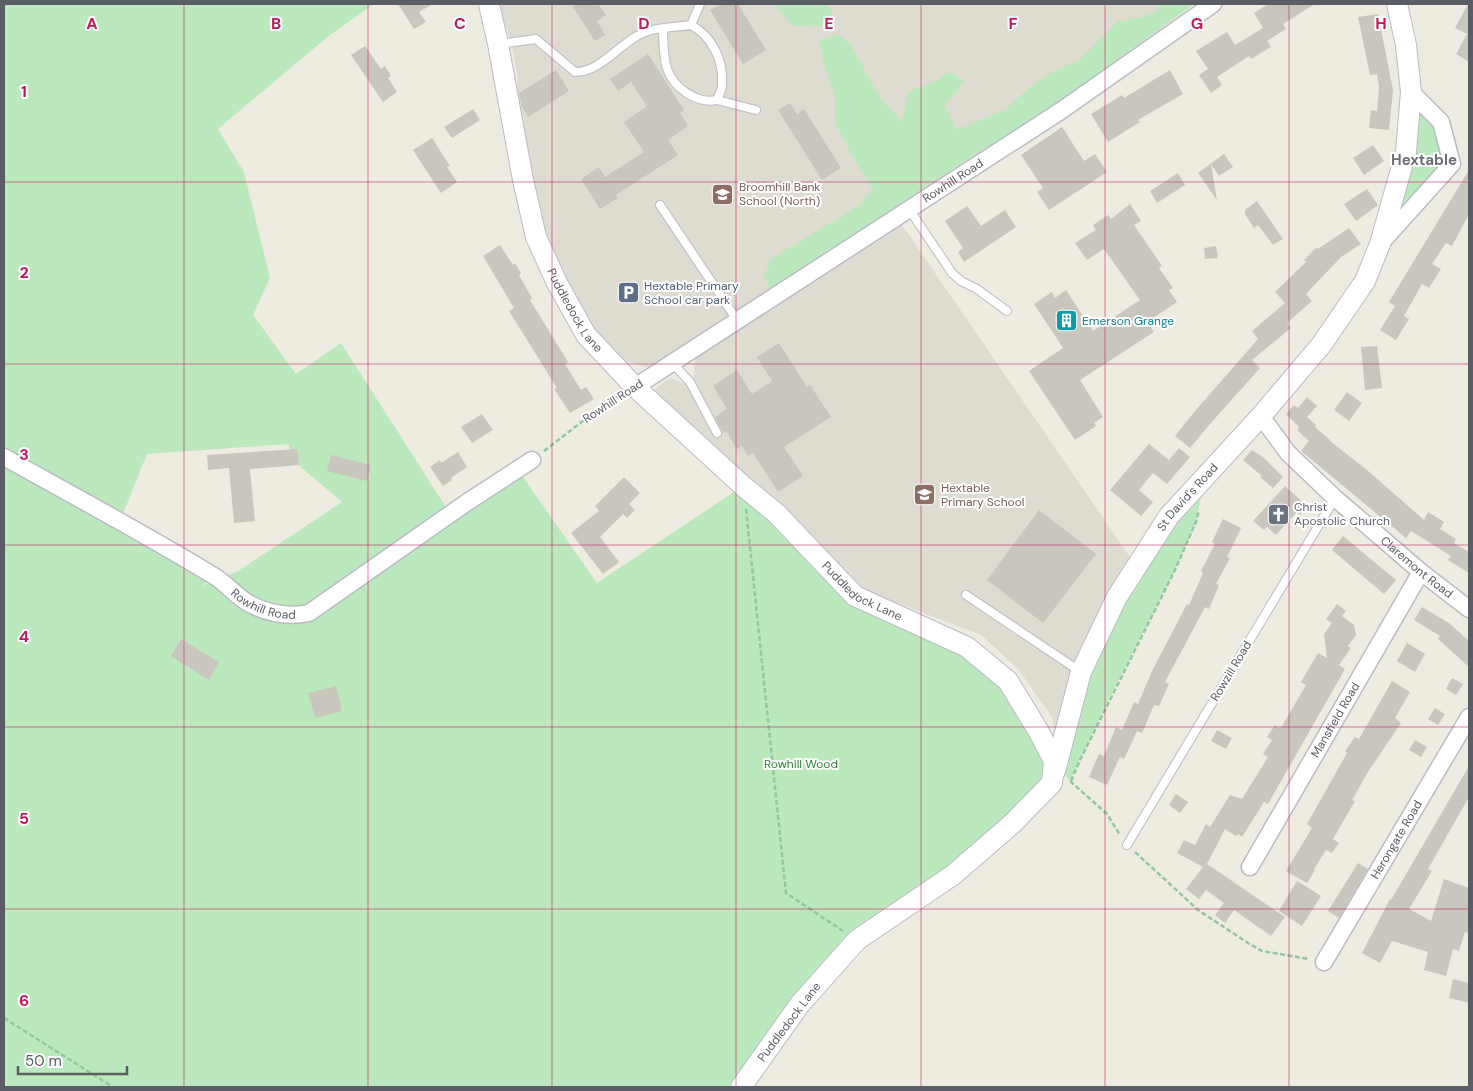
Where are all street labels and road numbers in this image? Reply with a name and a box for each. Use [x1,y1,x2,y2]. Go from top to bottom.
street label: Rowhill Road [920,155,986,206]
street label: Puddledock Lane [543,266,606,356]
street label: Rowhill Road [580,375,646,427]
street label: St David's Road [1153,460,1222,534]
street label: Claremont Road [1377,533,1456,602]
street label: Puddledock Lane [818,558,905,624]
street label: Rowhill Road [227,585,296,623]
street label: Rowzill Road [1207,638,1255,704]
street label: Mansfield Road [1307,679,1363,761]
street label: Herongate Road [1367,797,1426,882]
street label: Puddledock Lane [754,979,824,1065]

